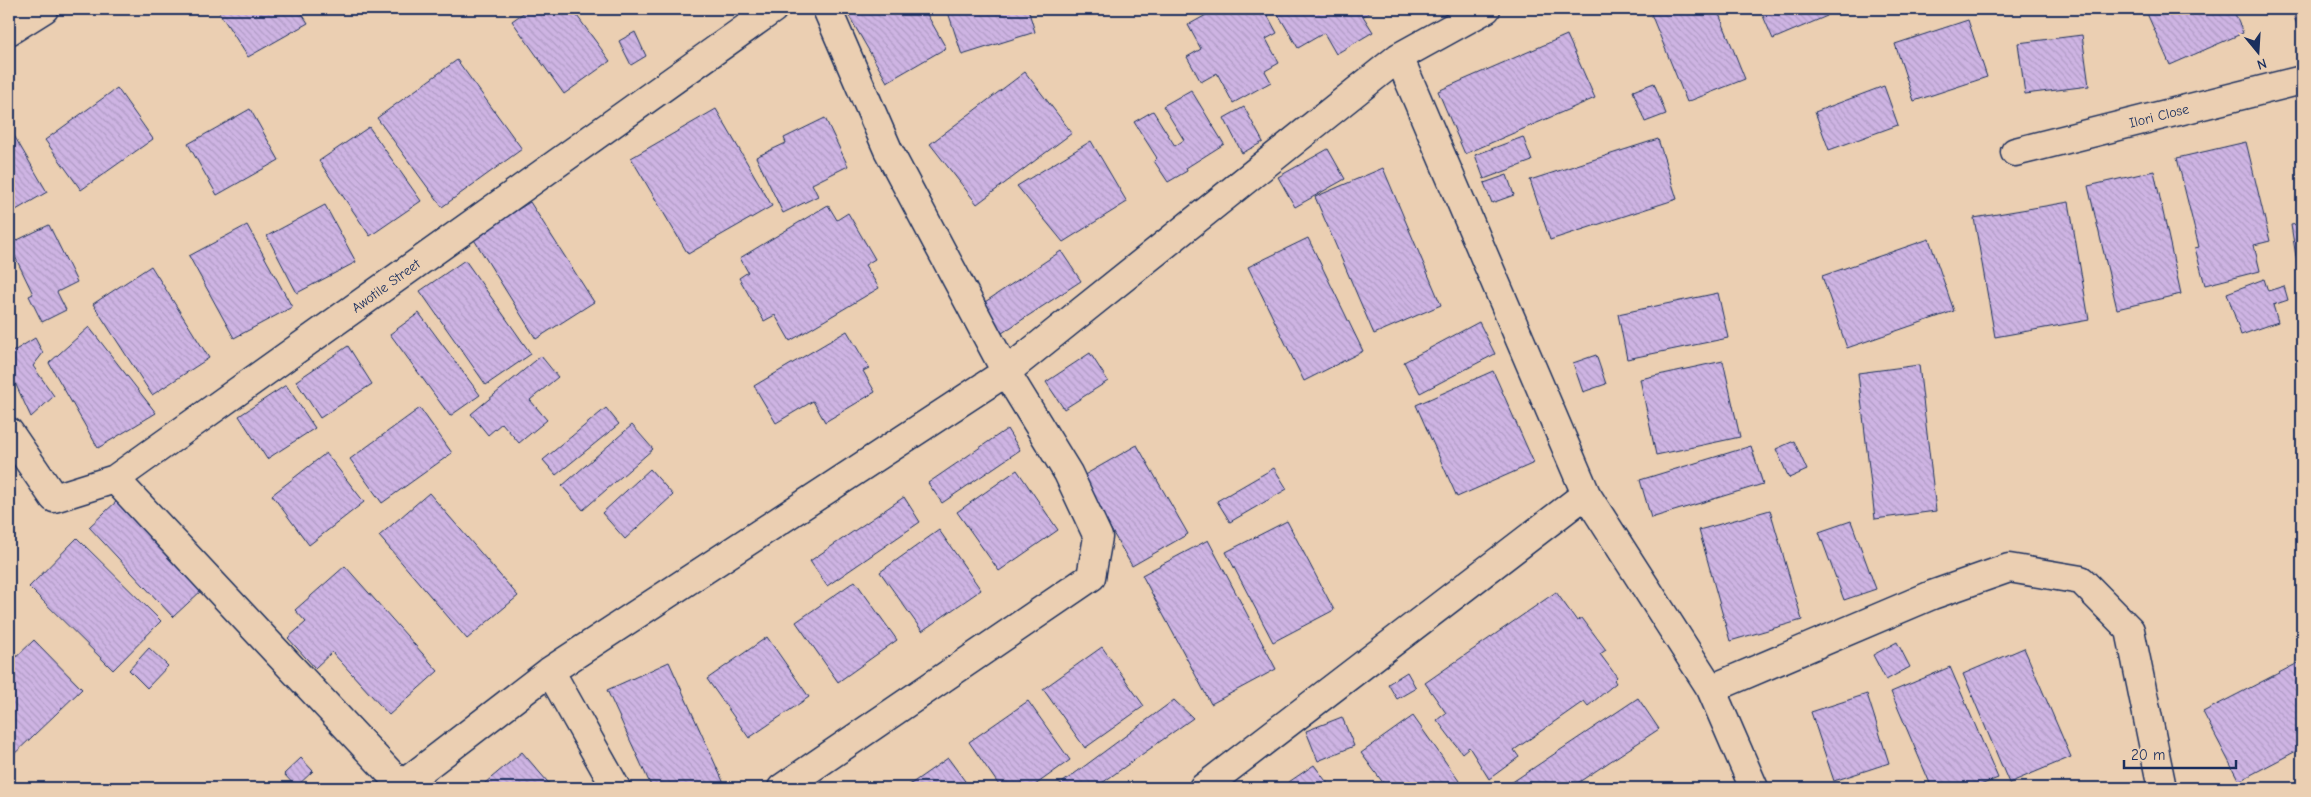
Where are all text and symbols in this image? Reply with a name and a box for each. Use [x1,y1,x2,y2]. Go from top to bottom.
north arrow [2234,28,2284,78]
text: N [2255,54,2269,73]
street label: Ilori Close [2127,100,2191,132]
street label: Awotile Street [348,255,424,317]
scale bar [2124,737,2236,769]
text: 20 m [2131,746,2165,764]

